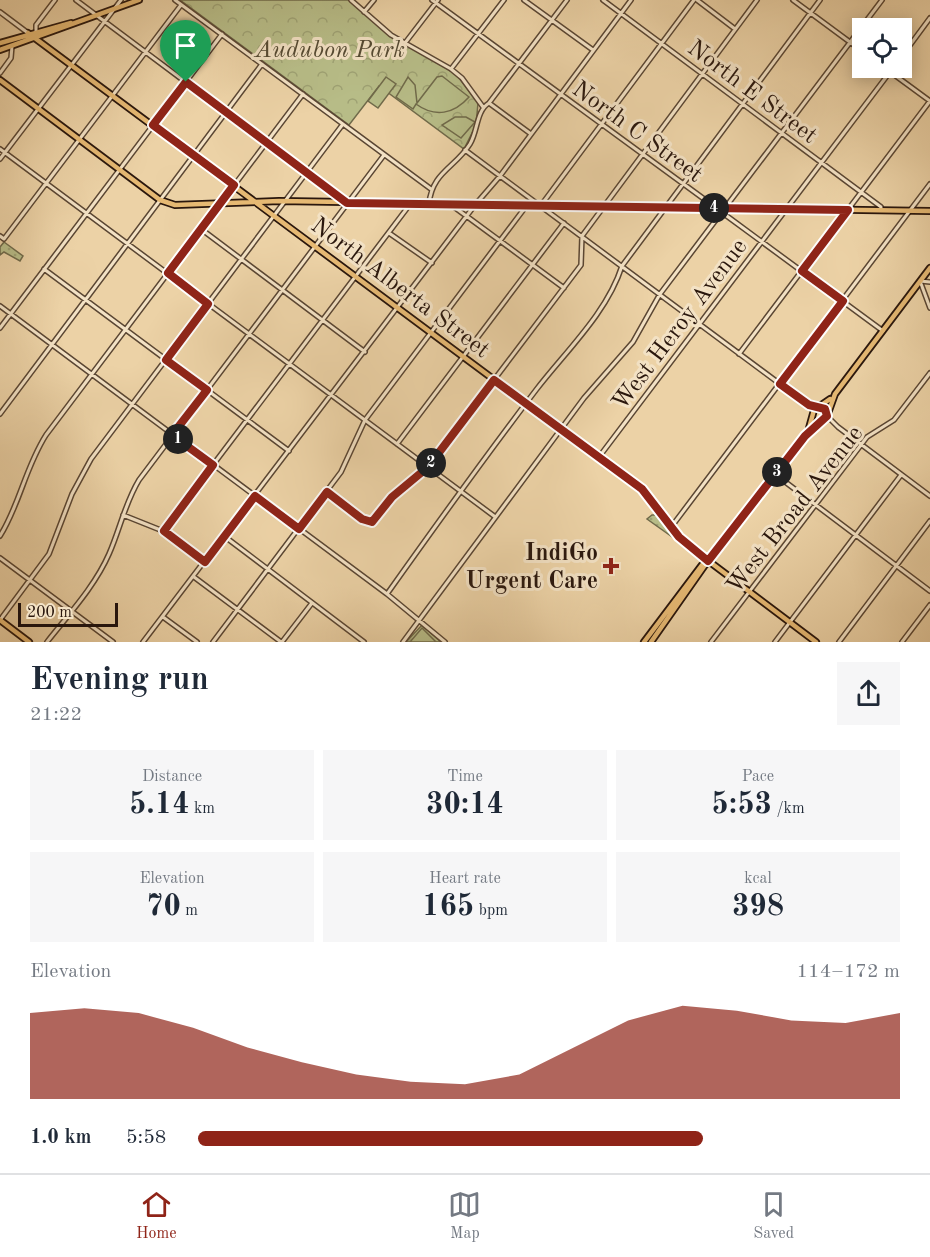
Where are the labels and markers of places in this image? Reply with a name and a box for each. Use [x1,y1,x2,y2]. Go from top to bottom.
pin [160,20,211,82]
pin: 4 [699,193,729,223]
pin: 1 [163,424,193,454]
pin: 2 [416,448,446,478]
pin: 3 [762,457,792,487]
place label: IndiGo Urgent Care [465,542,598,594]
marker: IndiGo Urgent Care [602,557,620,575]

